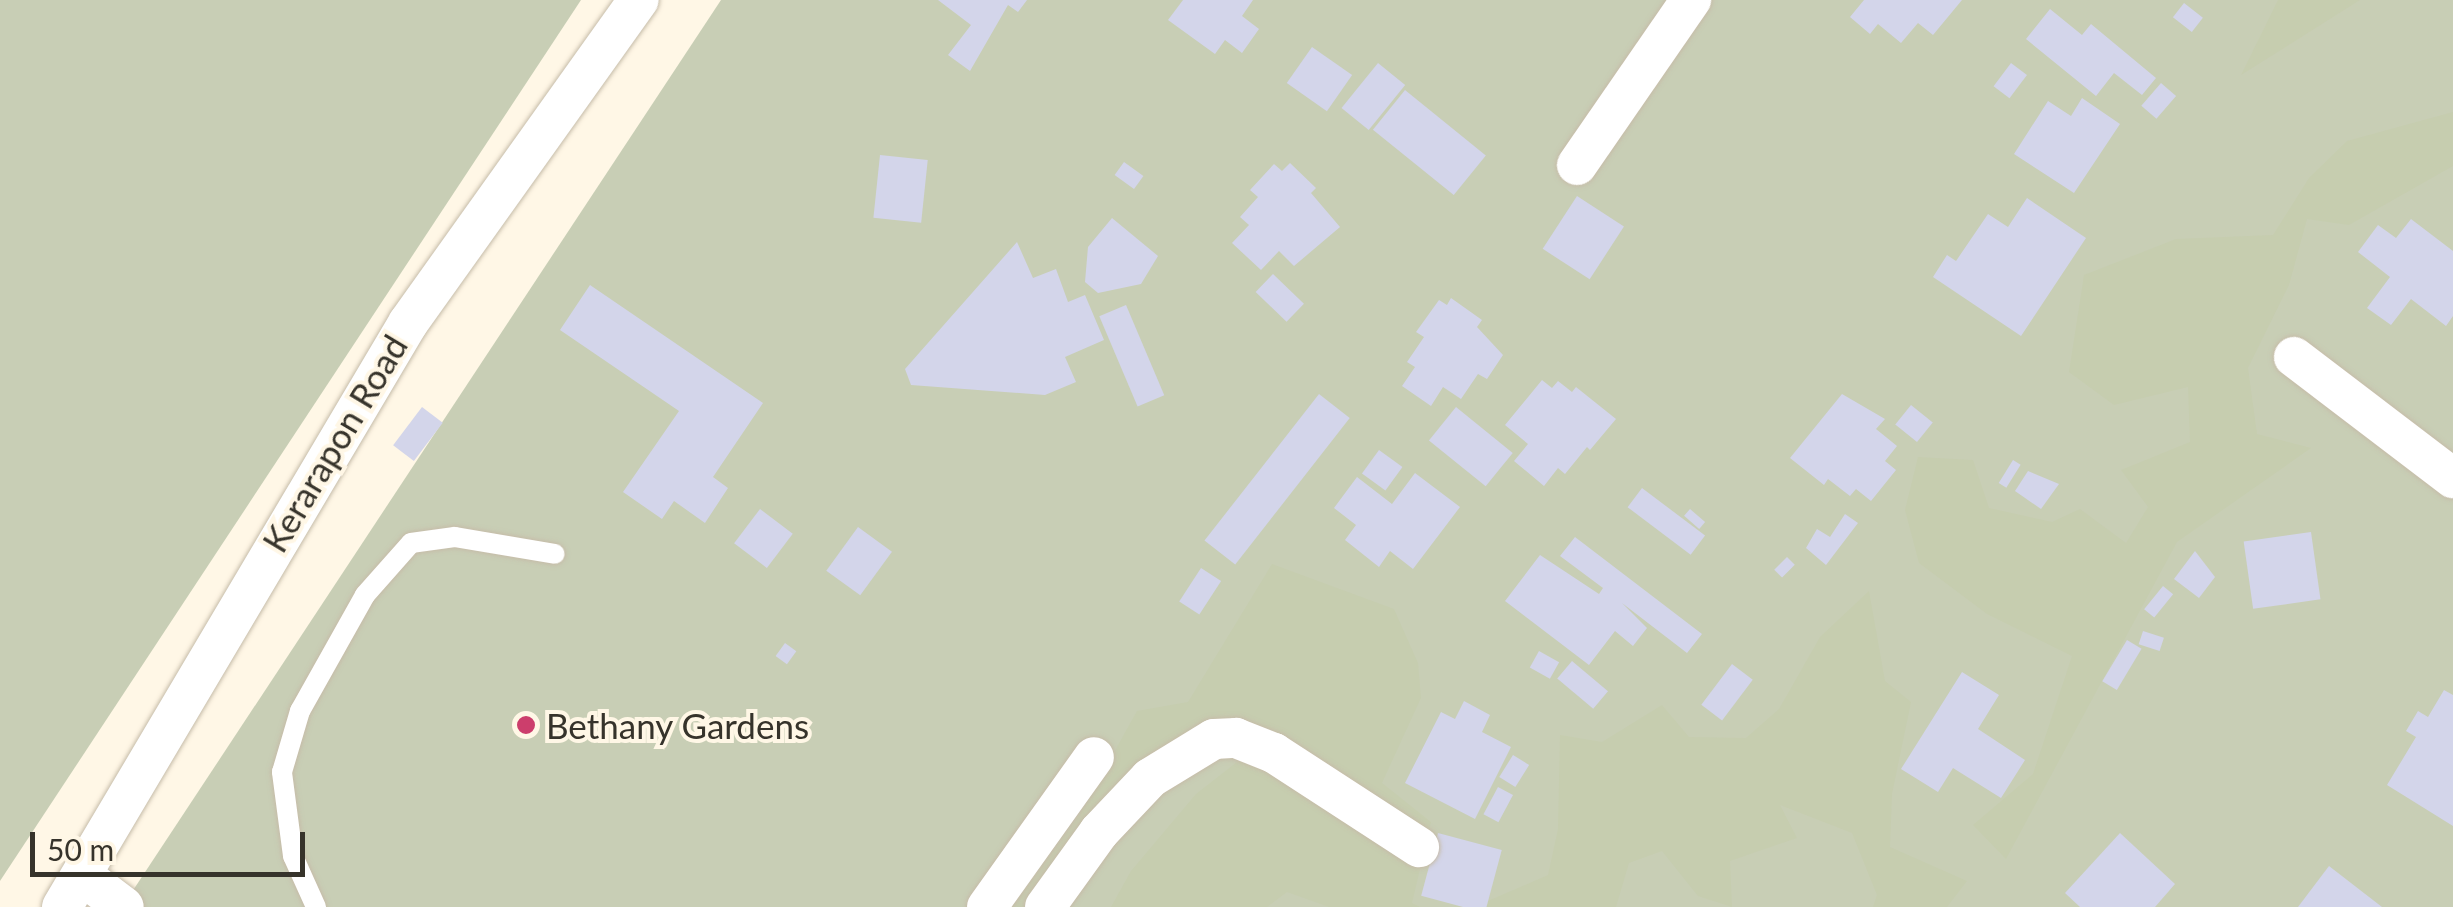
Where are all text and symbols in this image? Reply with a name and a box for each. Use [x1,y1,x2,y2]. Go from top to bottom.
street label: Kerarapon Road [253,327,415,559]
place label: Bethany Gardens [546,704,810,746]
marker: Bethany Gardens [515,714,537,736]
scale bar [35,812,310,874]
text: 50 m [47,831,114,867]

